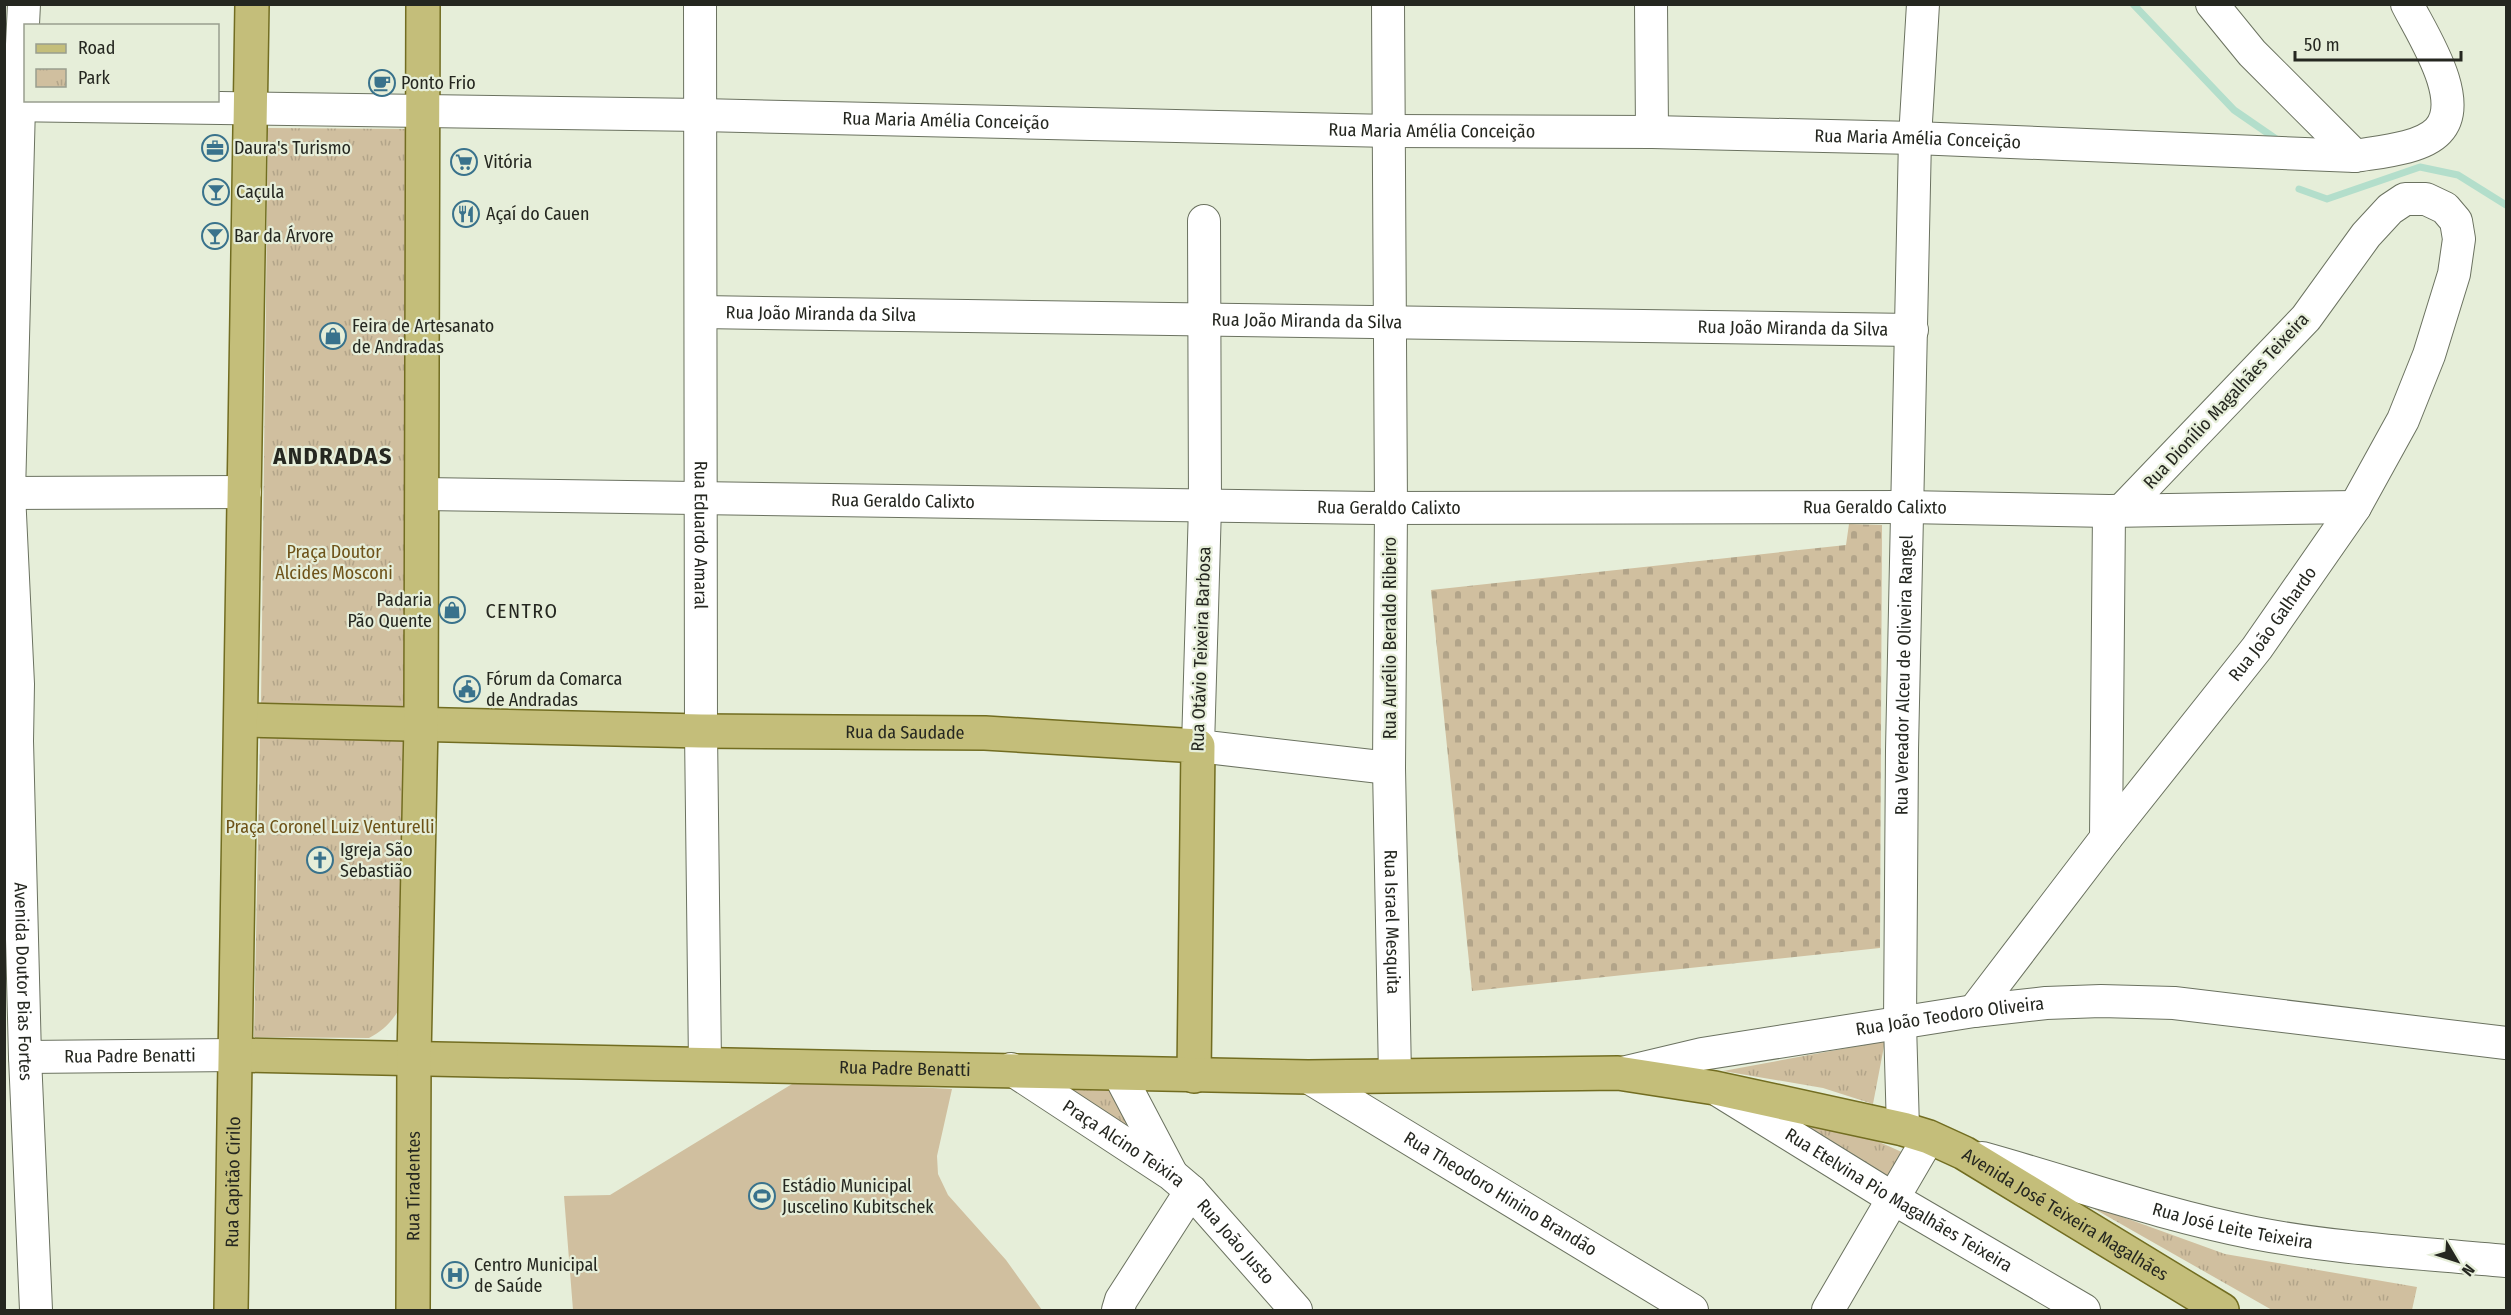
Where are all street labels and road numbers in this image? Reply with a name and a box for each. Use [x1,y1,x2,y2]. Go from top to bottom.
street label: Rua Maria Amélia Conceição [842,107,1050,134]
street label: Rua Maria Amélia Conceição [1328,119,1535,143]
street label: Rua Maria Amélia Conceição [1814,125,2021,153]
street label: Rua João Miranda da Silva [726,301,917,326]
street label: Rua Dionílio Magalhães Teixeira [2139,308,2313,493]
street label: Rua João Miranda da Silva [1211,309,1403,333]
street label: Rua João Miranda da Silva [1697,316,1888,341]
street label: Rua Eduardo Amaral [690,461,712,610]
street label: Rua Geraldo Calixto [831,489,975,513]
street label: Rua Geraldo Calixto [1317,496,1461,519]
street label: Rua Geraldo Calixto [1803,496,1947,519]
street label: Rua Vereador Alceu de Oliveira Rangel [1891,534,1918,815]
street label: Rua Aurélio Beraldo Ribeiro [1379,537,1401,739]
street label: Rua Otávio Teixeira Barbosa [1186,546,1216,752]
street label: Rua João Galhardo [2224,562,2321,686]
street label: Rua da Saudade [845,721,965,744]
street label: Rua Israel Mesquita [1380,849,1404,995]
street label: Avenida Doutor Bias Fortes [10,882,37,1081]
street label: Rua João Teodoro Oliveira [1854,992,2045,1041]
street label: Rua Padre Benatti [64,1044,196,1068]
street label: Rua Padre Benatti [839,1056,971,1081]
street label: Praça Alcino Teixira [1059,1095,1189,1192]
street label: Rua Capitão Cirilo [221,1116,245,1248]
street label: Rua Etelvina Pio Magalhães Teixeira [1781,1123,2016,1277]
street label: Rua Theodoro Hinino Brandão [1400,1127,1601,1261]
street label: Rua Tiradentes [402,1131,425,1241]
street label: Avenida José Teixeira Magalhães [1958,1144,2172,1286]
street label: Rua João Justo [1192,1194,1279,1289]
street label: Rua José Leite Teixeira [2150,1198,2315,1253]

